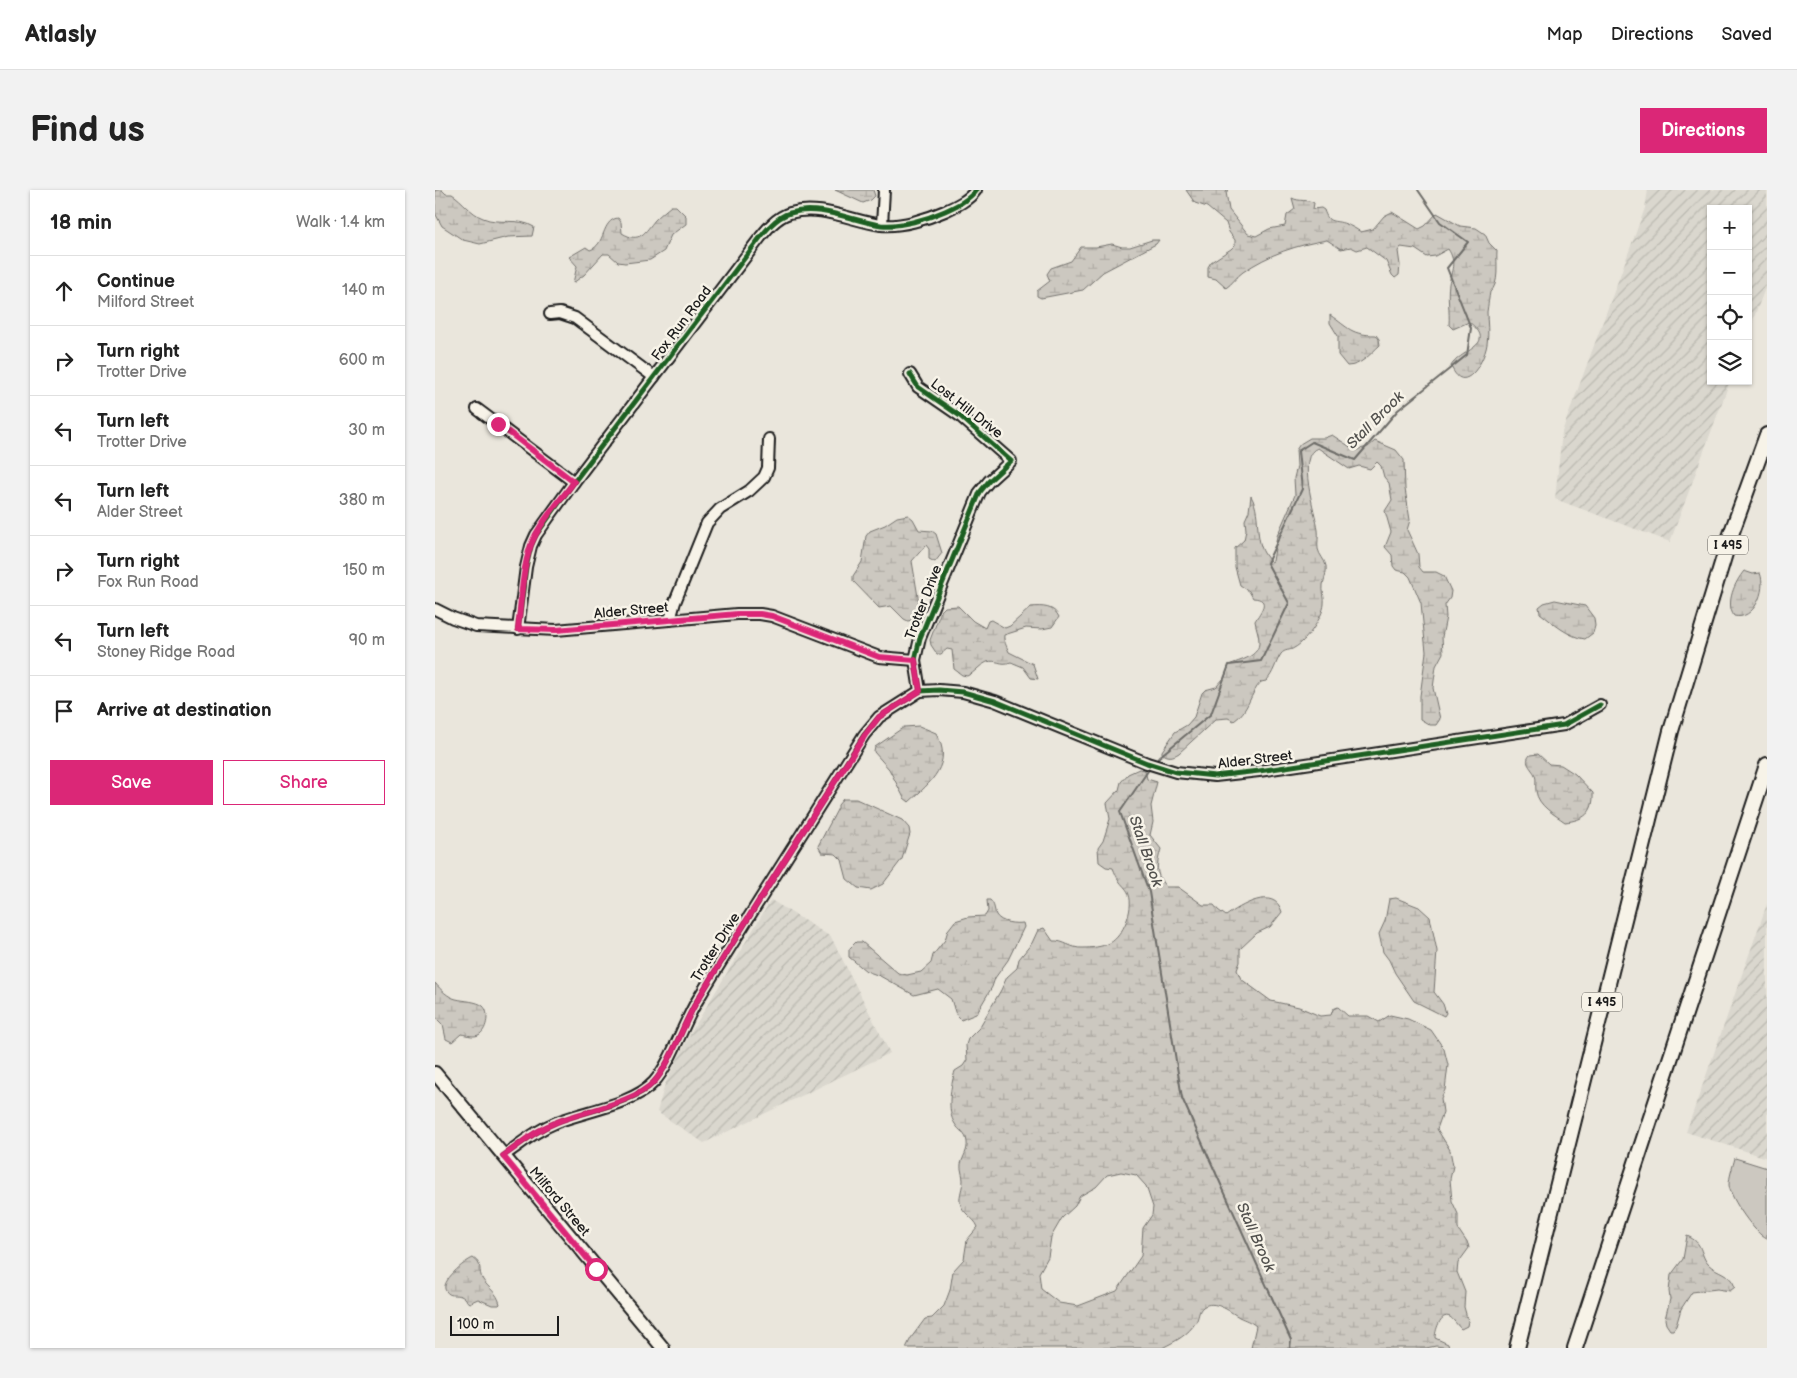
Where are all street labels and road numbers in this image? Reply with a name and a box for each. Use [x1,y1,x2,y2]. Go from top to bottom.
street label: Fox Run Road [648,283,715,364]
street label: Lost Hill Drive [927,375,1006,442]
road number: I 495 [1708,536,1748,554]
street label: Trotter Drive [901,562,945,642]
street label: Alder Street [593,599,670,622]
street label: Alder Street [1217,746,1294,772]
street label: Trotter Drive [687,909,743,985]
road number: I 495 [1582,992,1622,1012]
street label: Milford Street [526,1163,594,1240]

